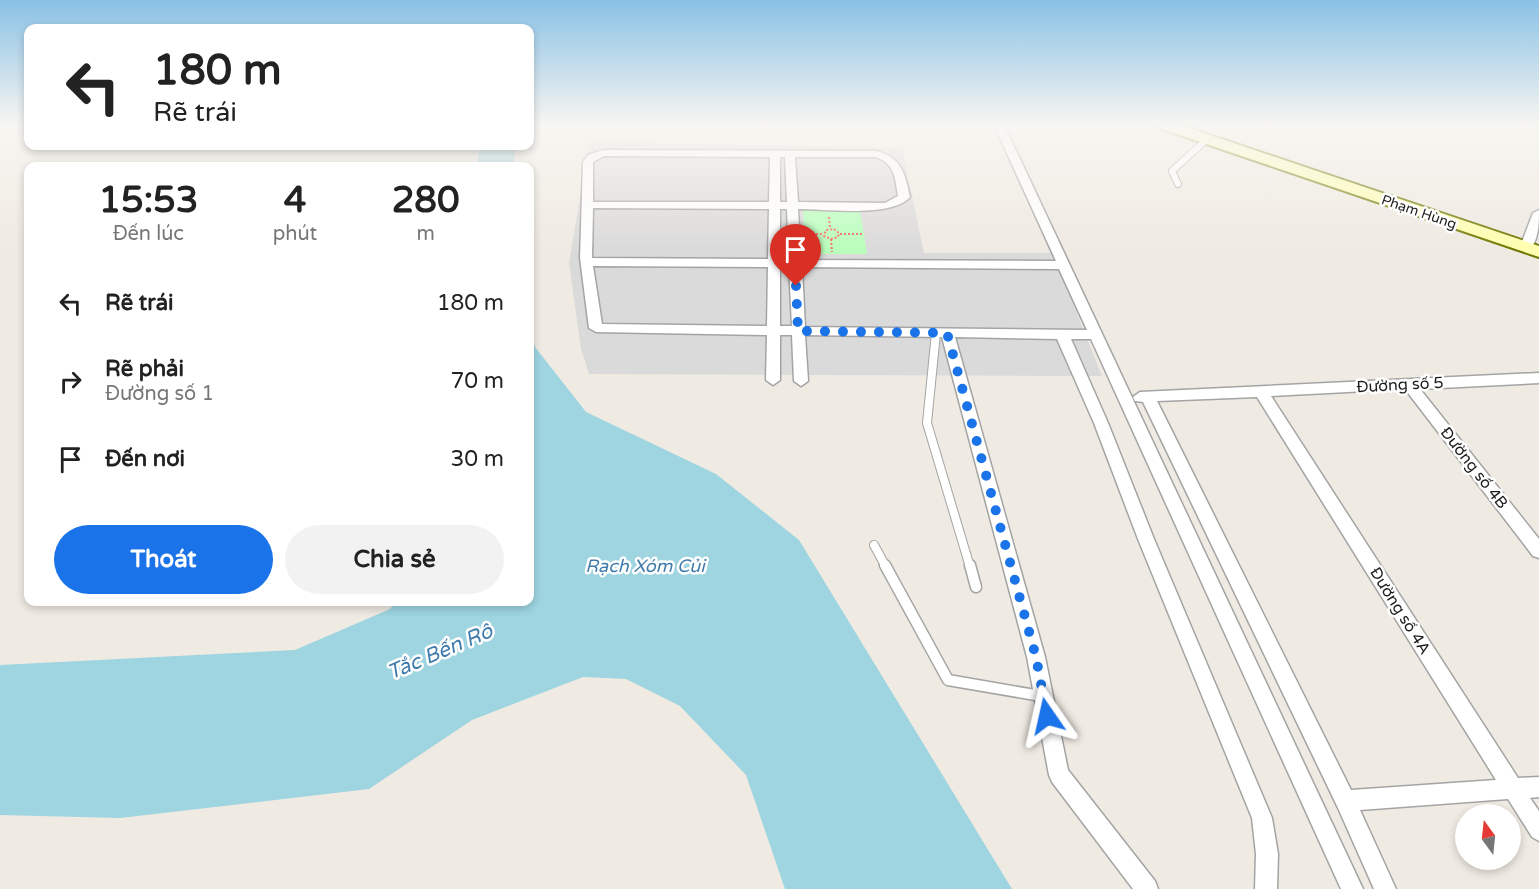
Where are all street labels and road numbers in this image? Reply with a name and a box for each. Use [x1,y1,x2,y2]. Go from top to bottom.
street label: Phạm Hùng [1379,191,1459,233]
street label: Đường số 5 [1356,373,1444,397]
street label: Đường số 4B [1436,423,1512,513]
street label: Đường số 4A [1365,564,1435,658]

